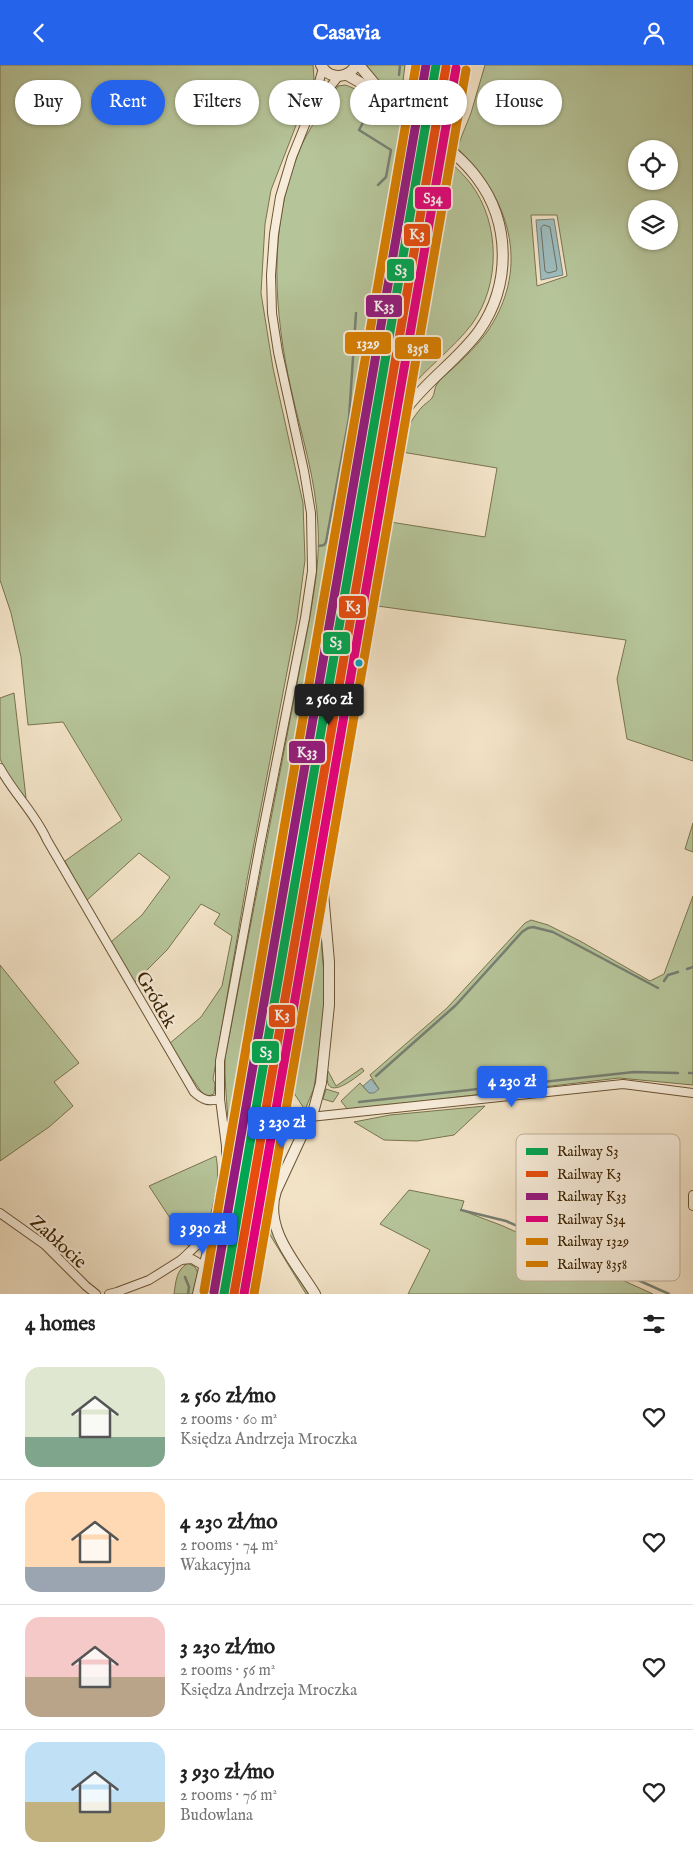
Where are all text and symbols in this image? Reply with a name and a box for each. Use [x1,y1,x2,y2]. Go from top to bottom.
icon: back [25,19,53,47]
text: Casavia [313,19,380,47]
icon: person [640,19,668,47]
chip: Buy [15,80,81,125]
chip: Rent [91,80,165,125]
chip: Filters [175,80,259,125]
chip: New [269,80,340,125]
chip: Apartment [350,80,467,125]
chip: House [477,80,562,125]
map controls [628,140,678,250]
button: locate [628,140,678,190]
line badge: S34 [414,186,452,210]
text: S34 [423,190,444,208]
button: layers [628,200,678,250]
line badge: K3 [403,223,431,247]
text: K3 [409,226,425,244]
line badge: S3 [386,258,415,282]
text: S3 [395,262,407,280]
line badge: K33 [365,294,403,318]
text: K33 [374,298,394,316]
line badge: 1329 [344,331,392,355]
text: 1329 [356,335,380,353]
line badge: 8358 [394,336,442,360]
text: 8358 [407,340,429,358]
line badge: K3 [338,595,367,619]
text: K3 [345,598,361,616]
line badge: S3 [322,631,351,655]
text: S3 [330,634,342,652]
unlabelled marker [354,658,364,668]
pin: 2 560 zł [277,683,381,726]
text: 2 560 zł [306,690,352,710]
line badge: K33 [288,740,326,764]
text: K33 [297,744,317,762]
street label: Gródek [130,967,181,1033]
line badge: K3 [268,1004,296,1028]
text: K3 [274,1007,290,1025]
line badge: S3 [251,1040,280,1064]
text: S3 [260,1044,272,1062]
pin: 4 230 zł [460,1065,564,1108]
text: 4 230 zł [488,1072,536,1092]
pin: 3 230 zł [230,1107,334,1149]
text: 3 230 zł [259,1113,305,1133]
legend [516,1134,680,1281]
text: Railway S3 [557,1143,618,1161]
text: Railway K3 [557,1166,621,1184]
text: Railway K33 [557,1188,627,1206]
street label: Zabłocie [24,1211,91,1275]
text: Railway S34 [557,1211,625,1229]
pin: 3 930 zł [151,1213,255,1255]
text: 3 930 zł [180,1219,226,1239]
text: Railway 1329 [557,1233,629,1251]
text: Railway 8358 [557,1256,627,1274]
icon: filters [640,1310,668,1338]
text: 4 homes [25,1311,95,1338]
text: 2 560 zł/mo [180,1383,276,1410]
icon: home [65,1387,125,1447]
icon: heart [640,1403,668,1431]
text: 2 rooms · 60 m² [180,1410,278,1430]
text: Księdza Andrzeja Mroczka [180,1430,357,1450]
text: 4 230 zł/mo [180,1509,278,1536]
icon: home [65,1512,125,1572]
icon: heart [640,1528,668,1556]
text: 2 rooms · 74 m² [180,1536,278,1556]
text: Wakacyjna [180,1556,251,1576]
text: 3 230 zł/mo [180,1634,275,1661]
icon: home [65,1637,125,1697]
icon: heart [640,1653,668,1681]
text: 2 rooms · 56 m² [180,1661,275,1681]
text: Księdza Andrzeja Mroczka [180,1681,357,1701]
text: 3 930 zł/mo [180,1759,274,1786]
icon: home [65,1762,125,1822]
icon: heart [640,1778,668,1806]
text: 2 rooms · 76 m² [180,1786,277,1806]
text: Budowlana [180,1806,253,1826]

